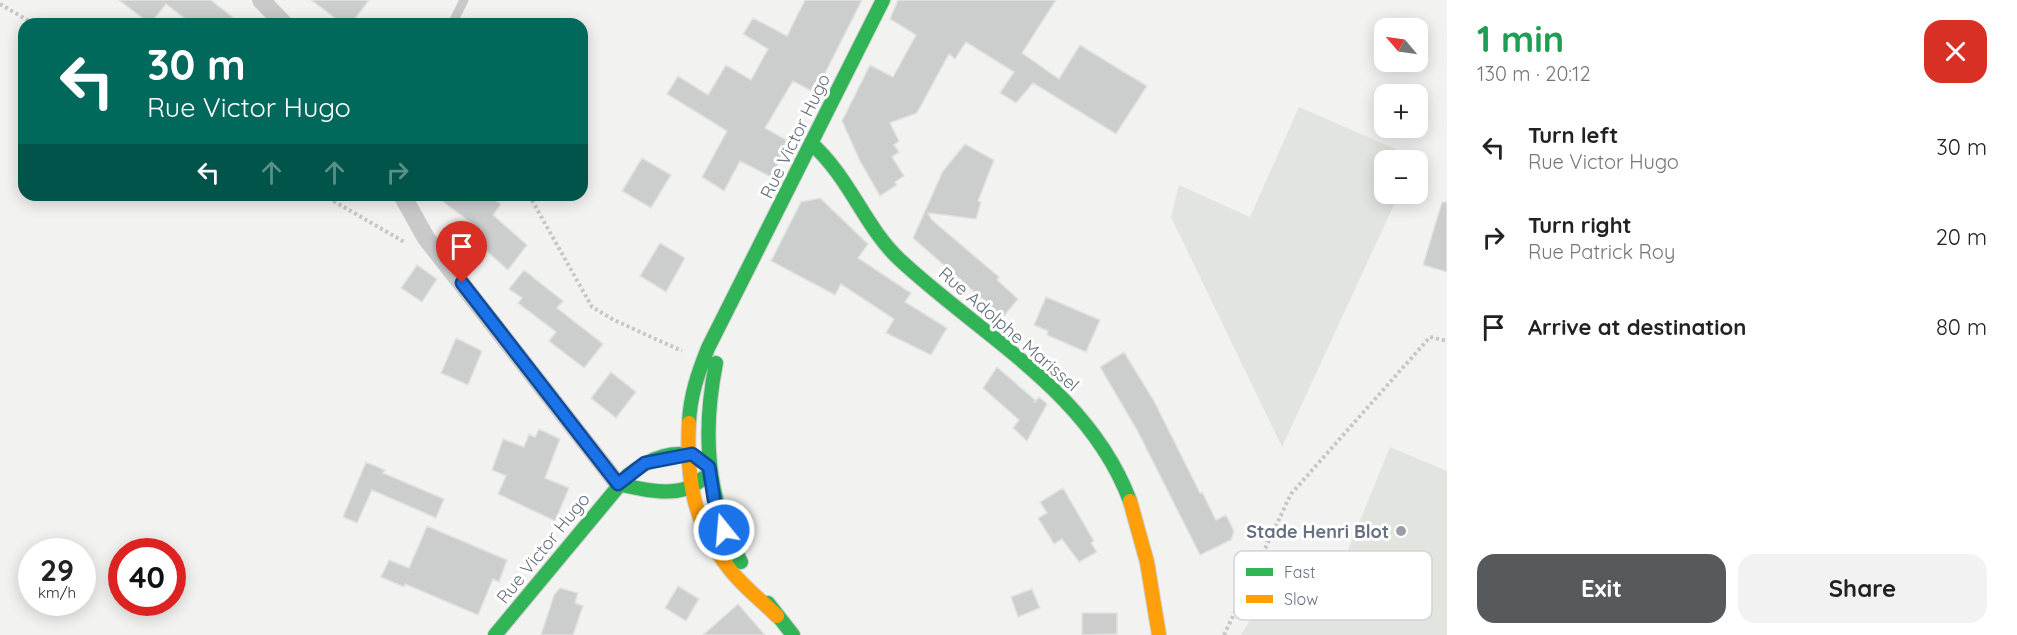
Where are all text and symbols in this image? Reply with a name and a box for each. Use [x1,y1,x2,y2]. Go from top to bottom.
text: 1 min [1477,16,1564,61]
north arrow [1374,18,1428,72]
map controls [1374,18,1428,204]
button: close [1924,20,1987,83]
text: 30 m [147,38,246,91]
icon: left [48,42,126,120]
text: 130 m · 20:12 [1477,61,1591,86]
street label: Rue Victor Hugo [755,70,835,202]
button: + [1374,84,1428,138]
text: Rue Victor Hugo [147,90,351,124]
text: Turn left [1528,121,1618,149]
icon: left [1477,131,1510,164]
text: 30 m [1936,133,1987,161]
text: Rue Victor Hugo [1528,149,1679,174]
button: − [1374,150,1428,204]
icon: left [192,156,225,189]
icon: ahead [255,156,288,189]
icon: ahead [318,156,351,189]
icon: right [381,156,414,189]
text: Turn right [1528,211,1632,239]
pin [436,221,487,283]
icon: right [1477,221,1510,254]
text: 20 m [1936,223,1987,251]
icon: arrive [445,230,478,263]
text: Rue Patrick Roy [1528,239,1675,264]
street label: Rue Adolphe Marissel [934,262,1084,396]
icon: arrive [1477,311,1510,344]
text: Arrive at destination [1528,313,1746,341]
text: 80 m [1936,313,1987,341]
street label: Rue Victor Hugo [491,488,595,608]
position arrow [692,498,756,562]
place label: Stade Henri Blot [1246,520,1389,543]
marker: Stade Henri Blot [1394,524,1408,538]
speed limit sign: 40 [108,538,186,616]
text: 29 [40,551,74,589]
legend [1234,551,1432,620]
button: Exit [1477,554,1726,623]
button: Share [1738,554,1987,623]
text: Fast [1284,562,1315,582]
text: km/h [38,583,76,602]
text: Slow [1284,589,1318,609]

